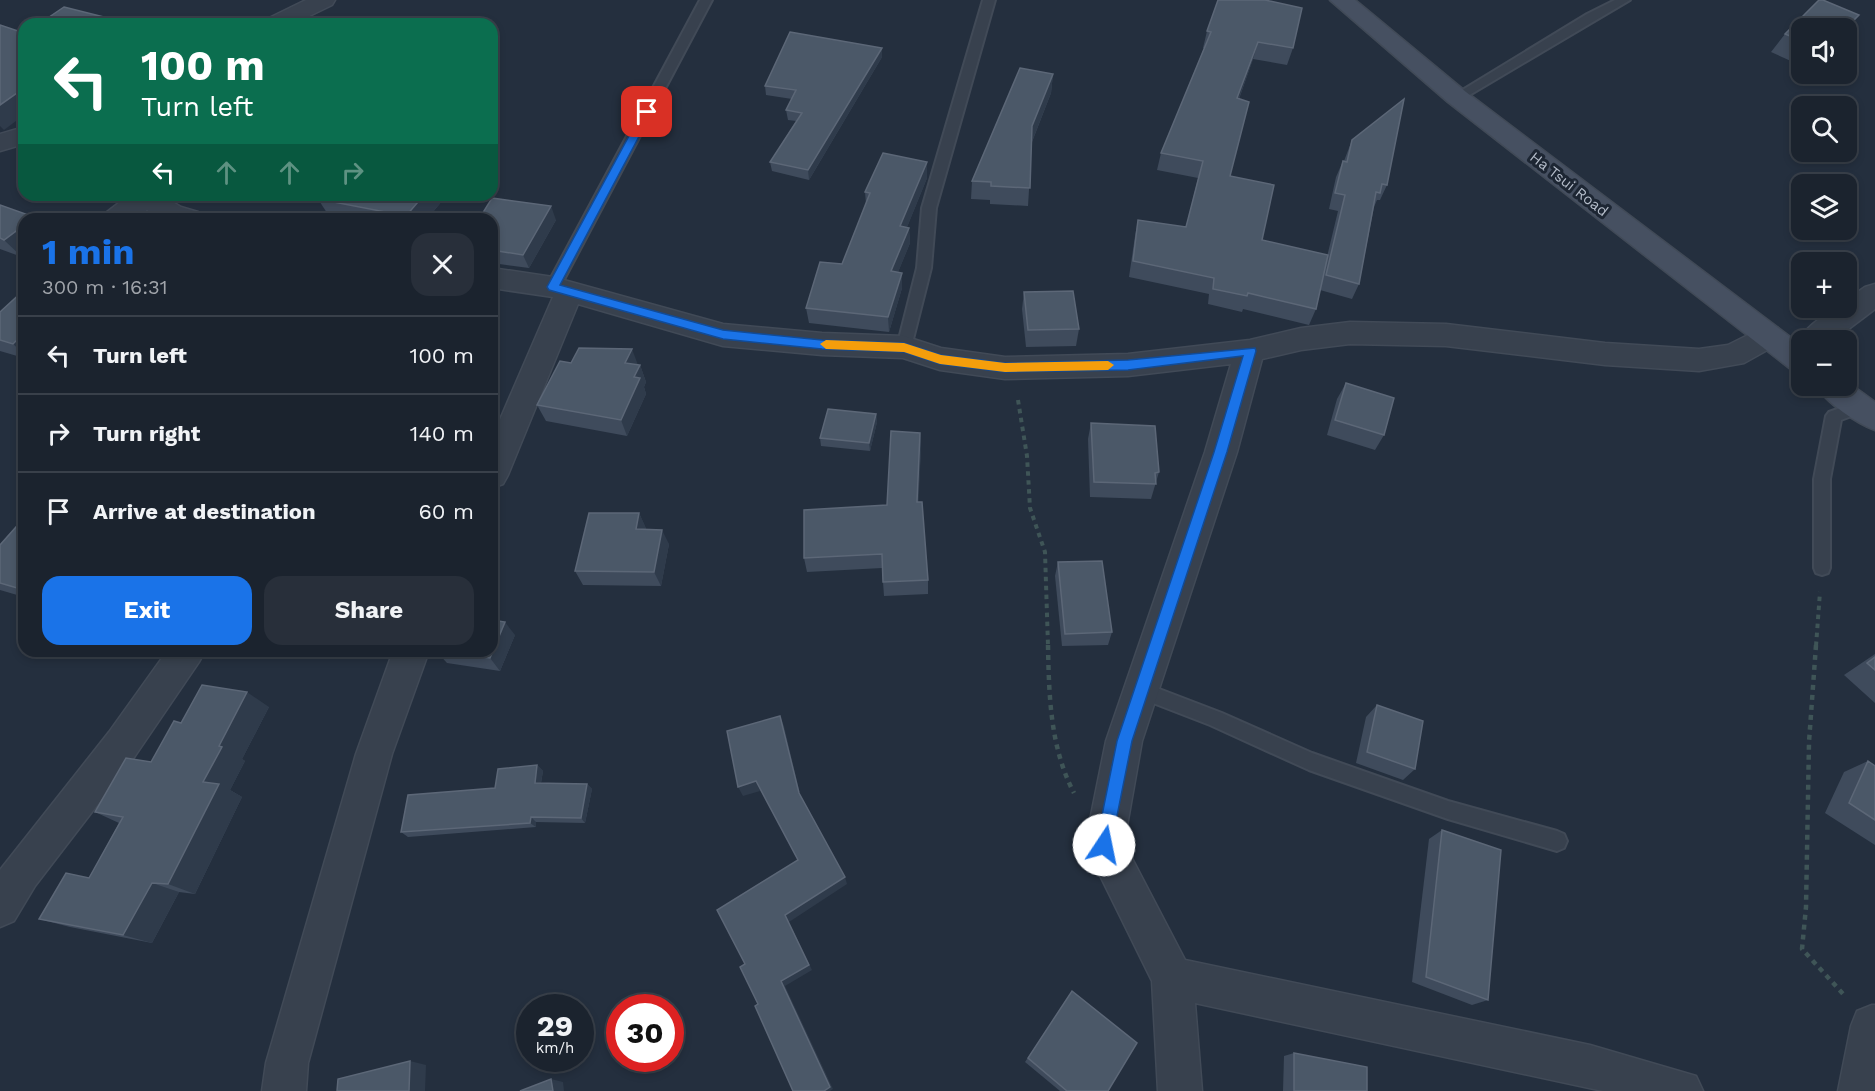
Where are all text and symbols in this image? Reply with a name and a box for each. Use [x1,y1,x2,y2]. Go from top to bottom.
map controls [1791,18,1857,396]
button: sound [1791,18,1857,84]
text: 100 m [141,41,265,90]
icon: left [42,42,120,120]
pin [621,86,672,137]
text: Turn left [141,91,253,123]
icon: arrive [630,95,663,128]
button: search [1791,96,1857,162]
street label: Ha Tsui Road [1526,148,1612,220]
icon: left [147,156,180,189]
icon: ahead [210,156,243,189]
icon: ahead [273,156,306,189]
icon: right [336,156,369,189]
button: layers [1791,174,1857,240]
text: 1 min [42,231,134,273]
button: close [411,233,474,296]
button: + [1791,252,1857,318]
text: 300 m · 16:31 [42,275,168,299]
button: − [1791,330,1857,396]
icon: left [42,339,75,372]
text: Turn left [93,343,187,368]
text: 100 m [410,343,474,368]
icon: right [42,417,75,450]
text: Turn right [93,421,200,446]
text: 140 m [410,421,474,446]
icon: arrive [42,495,75,528]
text: Arrive at destination [93,499,316,524]
text: 60 m [418,499,474,524]
button: Exit [42,576,252,645]
button: Share [264,576,474,645]
position arrow [1072,813,1136,877]
speed limit sign: 30 [606,994,684,1072]
text: 29 [537,1008,573,1043]
text: km/h [536,1039,574,1057]

